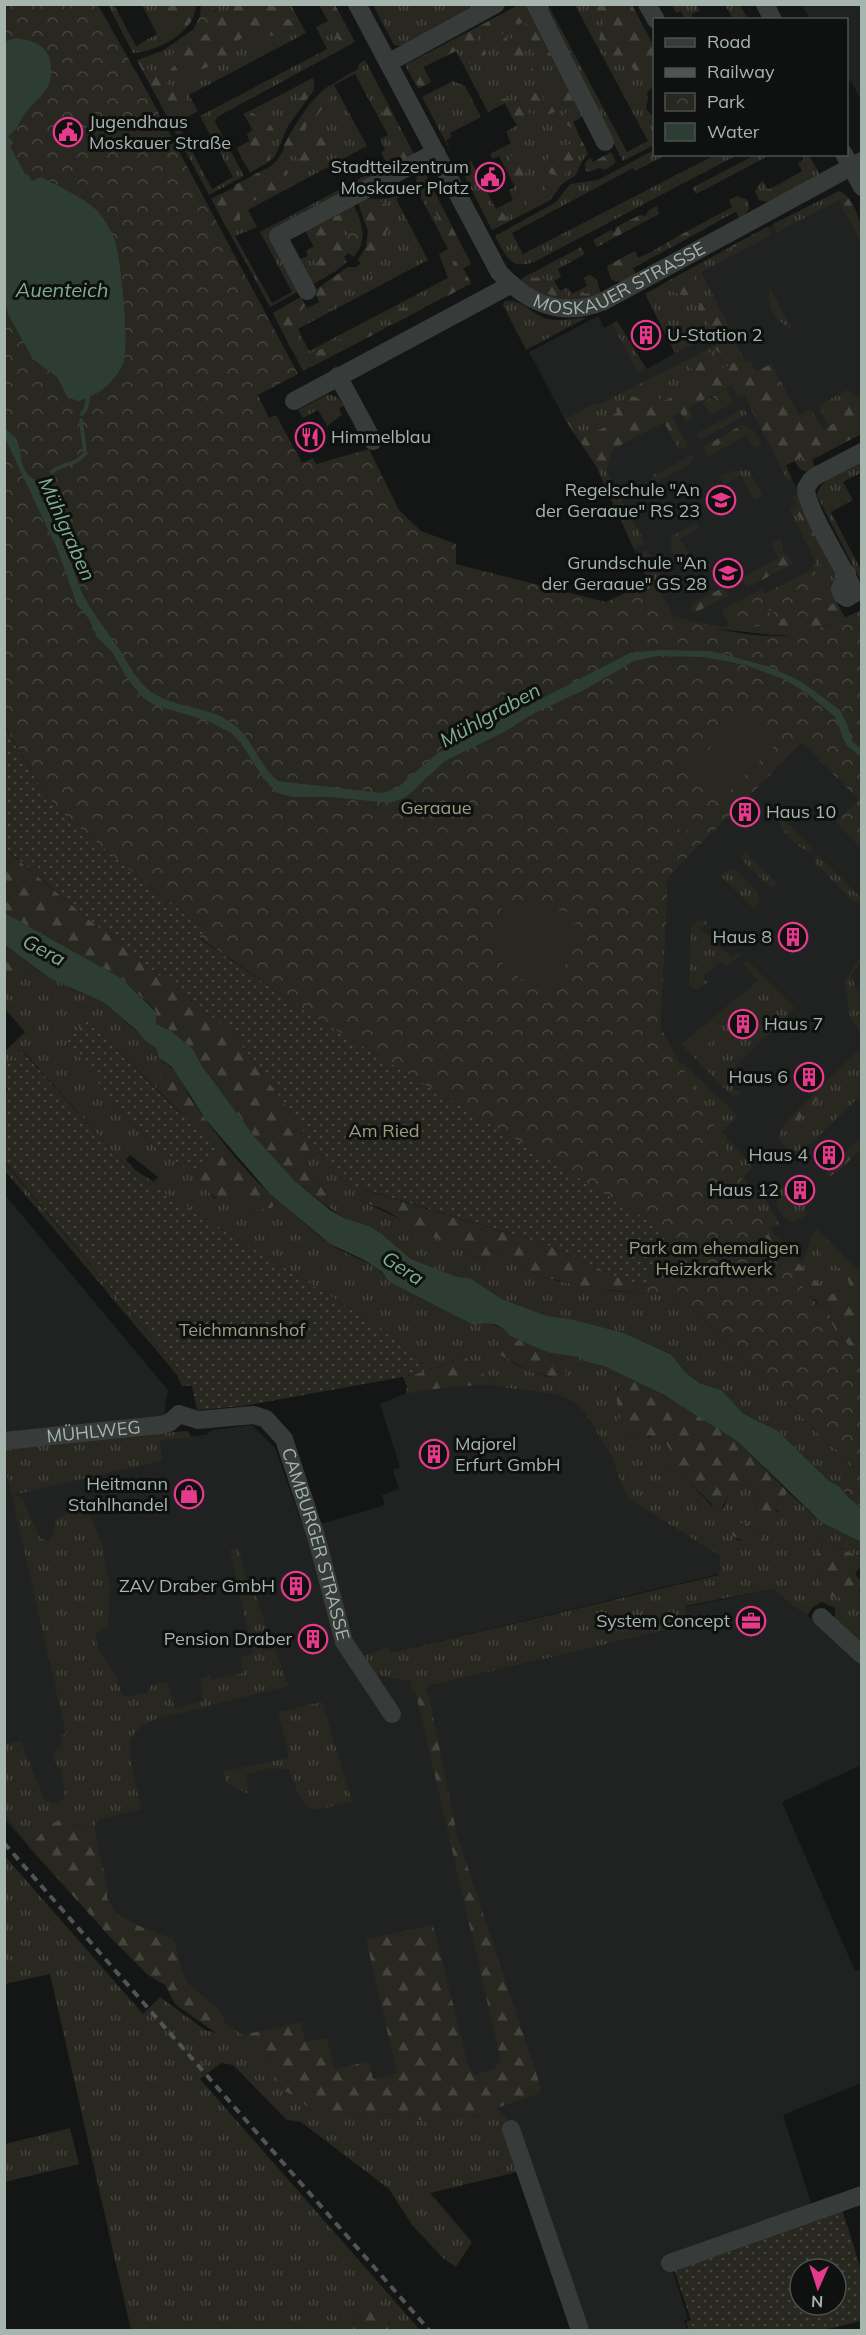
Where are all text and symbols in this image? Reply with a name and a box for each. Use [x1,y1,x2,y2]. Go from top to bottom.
legend [653,18,848,156]
text: Road [707,30,751,53]
text: Railway [707,60,775,83]
text: Park [707,90,746,113]
place label: Jugendhaus Moskauer Straße [89,110,231,154]
public building icon: Jugendhaus Moskauer Straße [52,116,84,148]
text: Water [707,120,760,143]
place label: Stadtteilzentrum Moskauer Platz [331,155,469,199]
public building icon: Stadtteilzentrum Moskauer Platz [474,161,506,193]
street label: MOSKAUER STRASSE [530,236,709,320]
water label: Auenteich [15,277,109,302]
building icon: U-Station 2 [630,319,662,351]
place label: U-Station 2 [667,323,763,346]
restaurant icon: Himmelblau [294,421,326,453]
place label: Himmelblau [331,425,431,448]
water label: Mühlgraben [33,473,101,585]
place label: Regelschule "An der Geraaue" RS 23 [535,478,700,522]
school or university icon: Regelschule "An der Geraaue" RS 23 [705,484,737,516]
place label: Grundschule "An der Geraaue" GS 28 [542,551,707,595]
school or university icon: Grundschule "An der Geraaue" GS 28 [712,557,744,589]
water label: Mühlgraben [435,677,544,752]
park label: Geraaue [400,796,472,819]
building icon: Haus 10 [729,796,761,828]
place label: Haus 10 [766,800,836,823]
building icon: Haus 8 [777,921,809,953]
place label: Haus 8 [713,925,772,948]
water label: Gera [19,928,70,971]
building icon: Haus 7 [727,1008,759,1040]
place label: Haus 7 [764,1012,823,1035]
building icon: Haus 6 [793,1061,825,1093]
place label: Haus 6 [729,1065,788,1088]
park label: Am Ried [348,1119,420,1142]
building icon: Haus 4 [813,1139,845,1171]
place label: Haus 4 [749,1143,808,1166]
building icon: Haus 12 [784,1174,816,1206]
place label: Haus 12 [709,1178,779,1201]
park label: Park am ehemaligen Heizkraftwerk [629,1236,799,1280]
water label: Gera [378,1245,429,1290]
park label: Teichmannshof [179,1318,306,1341]
street label: MÜHLWEG [45,1415,142,1448]
place label: Majorel Erfurt GmbH [455,1432,561,1476]
building icon: Majorel Erfurt GmbH [418,1438,450,1470]
street label: CAMBURGER STRASSE [277,1445,355,1643]
place label: Heitmann Stahlhandel [68,1472,168,1516]
shop icon: Heitmann Stahlhandel [173,1478,205,1510]
building icon: ZAV Draber GmbH [280,1570,312,1602]
place label: ZAV Draber GmbH [119,1574,275,1597]
office icon: System Concept [735,1605,767,1637]
place label: System Concept [596,1609,730,1632]
building icon: Pension Draber [297,1623,329,1655]
place label: Pension Draber [164,1627,292,1650]
north arrow [788,2257,848,2317]
text: N [811,2292,824,2312]

